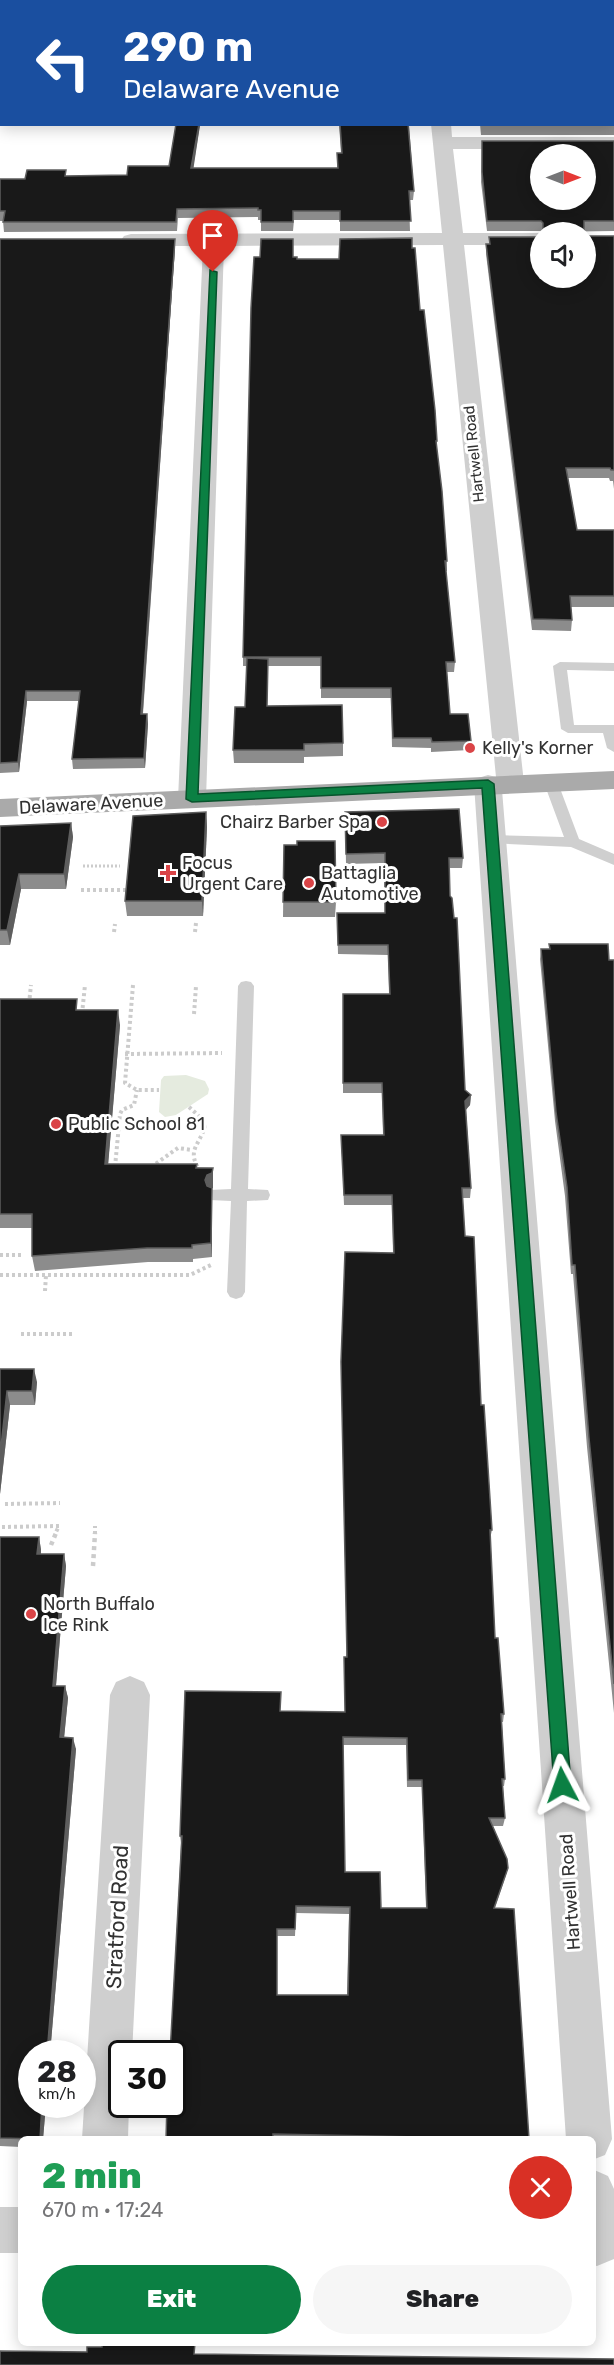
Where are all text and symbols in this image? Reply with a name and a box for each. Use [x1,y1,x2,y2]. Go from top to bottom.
text: 290 m [123,22,253,72]
icon: left [24,24,102,102]
text: Delaware Avenue [123,73,340,105]
north arrow [530,144,596,210]
map controls [530,144,596,288]
pin [187,210,238,272]
icon: arrive [196,219,229,252]
button: sound [530,222,596,288]
street label: Hartwell Road [460,405,488,503]
place label: Kelly's Korner [482,737,594,759]
marker: Kelly's Korner [463,741,477,755]
street label: Delaware Avenue [18,789,164,819]
place label: Chairz Barber Spa [220,811,370,833]
marker: Chairz Barber Spa [375,815,389,829]
place label: Focus Urgent Care [182,852,283,895]
place label: Battaglia Automotive [321,862,419,905]
marker: Focus Urgent Care [159,864,177,882]
marker: Battaglia Automotive [302,876,316,890]
place label: Public School 81 [68,1113,205,1135]
marker: Public School 81 [49,1117,63,1131]
place label: North Buffalo Ice Rink [43,1593,155,1636]
marker: North Buffalo Ice Rink [24,1607,38,1621]
position arrow [530,1753,594,1817]
street label: Hartwell Road [555,1833,585,1951]
street label: Stratford Road [101,1844,133,1990]
speed limit sign: 30 [108,2040,186,2118]
text: 28 [37,2054,77,2090]
text: km/h [38,2085,76,2103]
text: 2 min [42,2154,142,2197]
button: close [509,2156,572,2219]
text: 670 m · 17:24 [42,2198,163,2222]
button: Exit [42,2265,301,2334]
button: Share [313,2265,572,2334]

